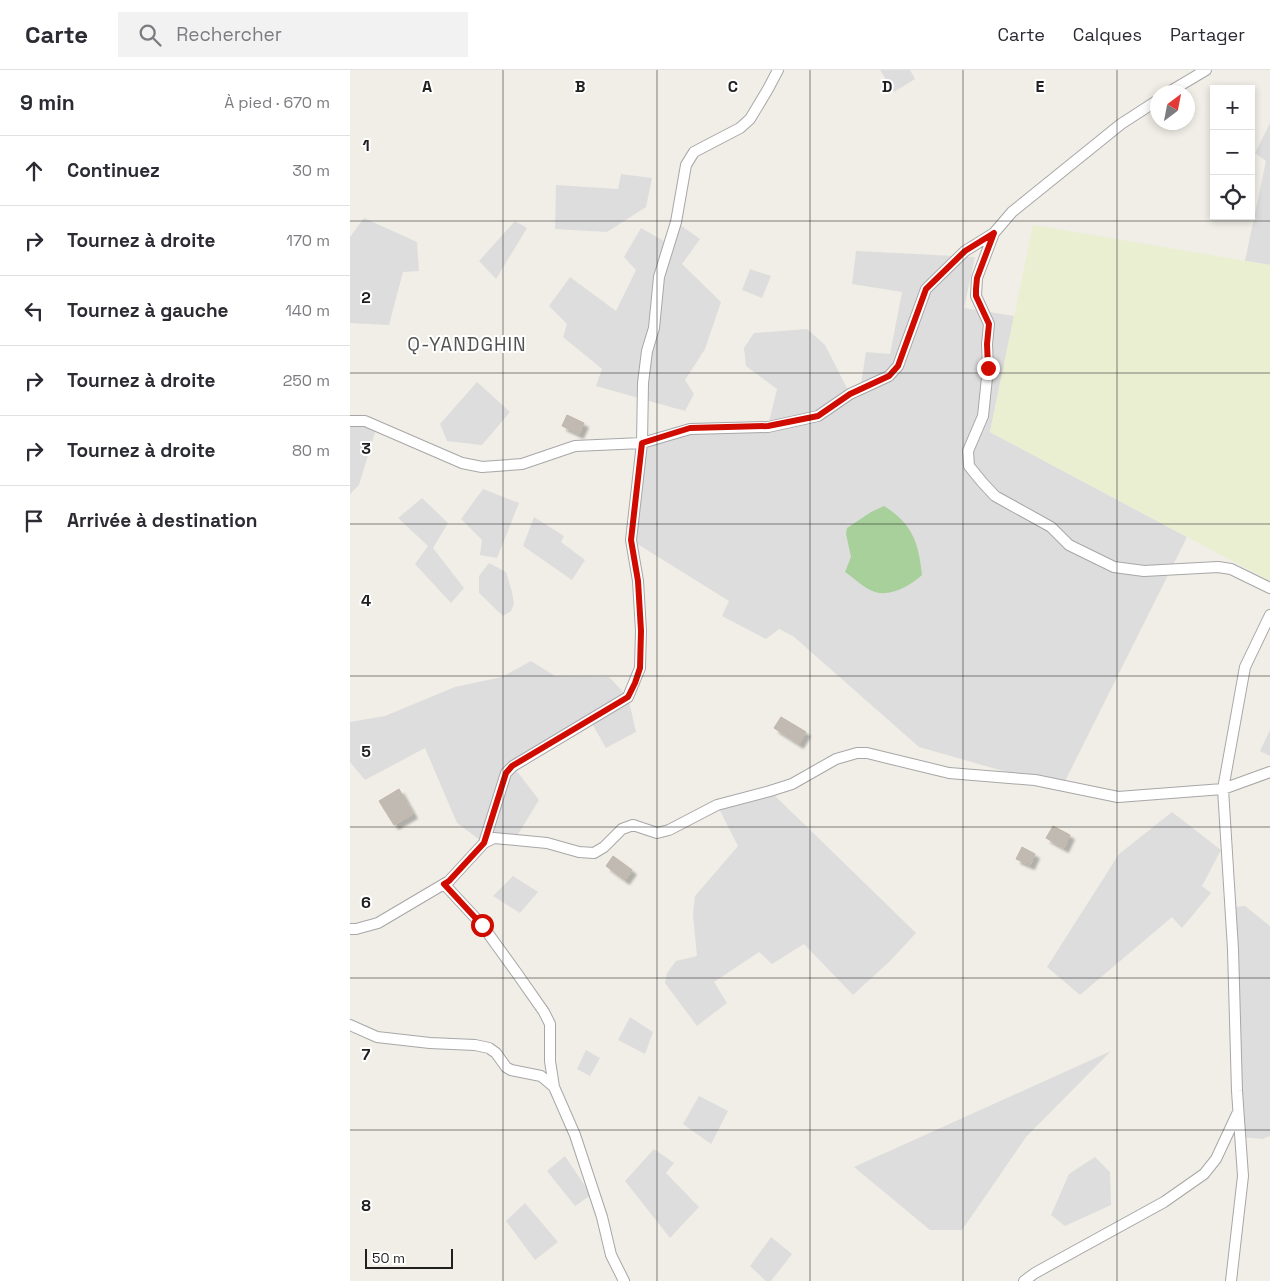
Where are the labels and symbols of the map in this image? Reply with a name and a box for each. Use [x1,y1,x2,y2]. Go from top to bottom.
text: A [422,76,432,97]
text: B [575,76,585,97]
text: C [728,76,738,97]
text: D [882,76,892,97]
text: E [1036,76,1045,97]
north arrow [1150,85,1195,130]
text: 1 [362,135,370,156]
text: 2 [361,287,371,308]
district label: Q-YANDGHIN [407,332,527,357]
route end [977,357,1000,380]
text: 3 [361,438,371,459]
text: 4 [361,590,371,611]
text: 5 [361,741,371,762]
text: 6 [361,892,371,913]
route start [471,914,494,937]
text: 7 [362,1044,371,1065]
text: 8 [361,1195,371,1216]
scale bar [365,1246,452,1269]

